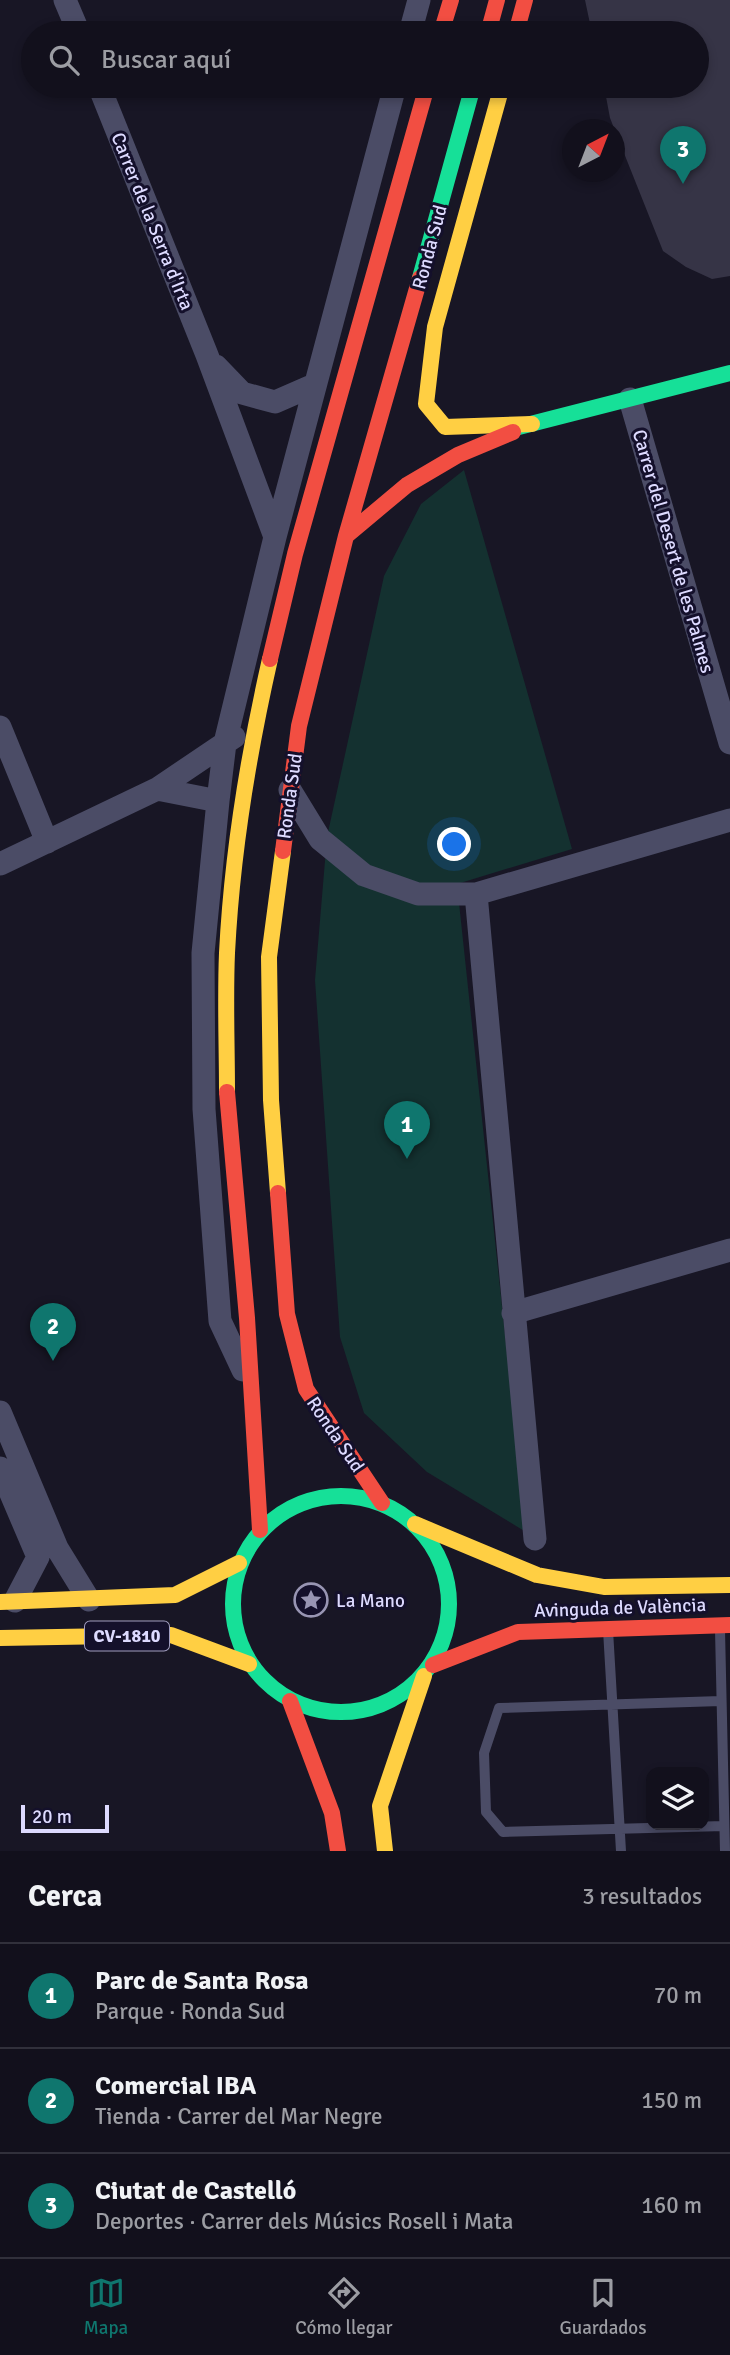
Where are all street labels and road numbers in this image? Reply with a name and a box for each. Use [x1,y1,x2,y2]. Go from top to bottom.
street label: Carrer de la Serra d'Irta [105,129,199,314]
street label: Ronda Sud [407,202,453,292]
street label: Carrer del Desert de les Palmes [627,427,719,676]
street label: Ronda Sud [272,752,308,841]
street label: Ronda Sud [301,1392,369,1477]
street label: Avinguda de València [534,1593,707,1623]
road number: CV-1810 [85,1622,169,1651]

